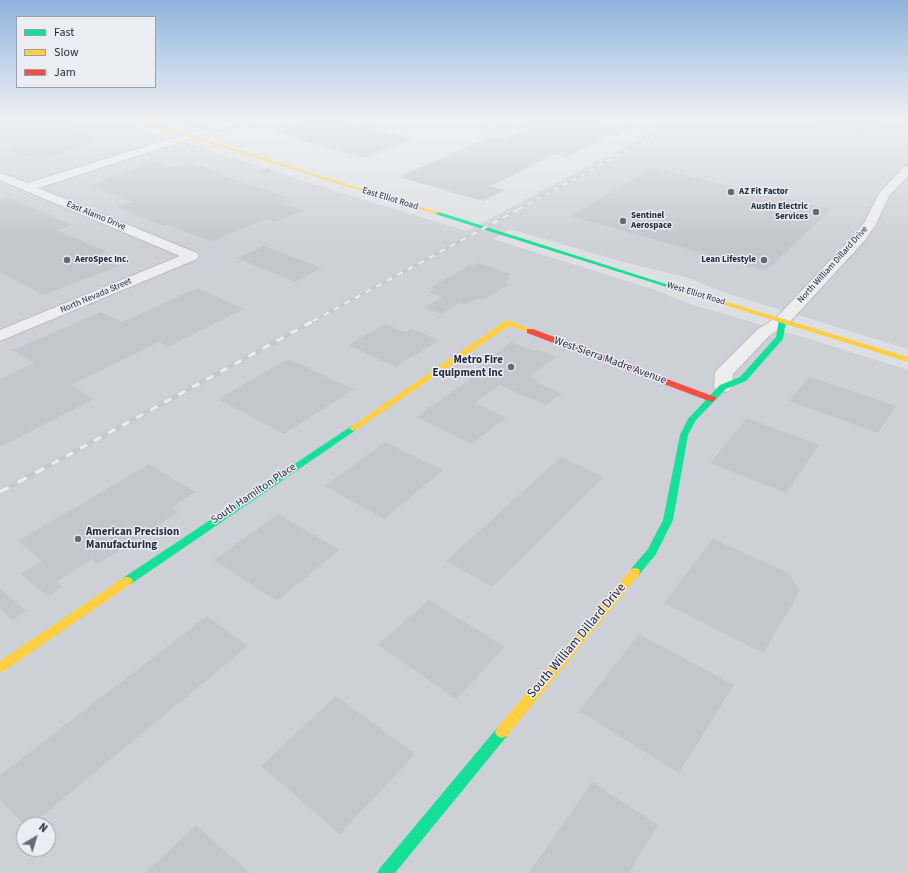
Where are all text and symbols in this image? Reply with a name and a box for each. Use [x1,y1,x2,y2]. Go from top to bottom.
legend [16,16,156,88]
text: Fast [54,24,74,41]
text: Slow [54,44,79,61]
text: Jam [54,64,76,81]
street label: East Elliot Road [361,185,419,213]
marker: AZ Fit Factor [726,187,736,197]
place label: AZ Fit Factor [739,187,788,197]
street label: East Alamo Drive [65,199,127,233]
place label: Austin Electric Services [751,202,808,223]
marker: Austin Electric Services [811,207,821,217]
place label: Sentinel Aerospace [631,211,672,232]
marker: Sentinel Aerospace [618,216,628,226]
street label: North William Dillard Drive [796,224,870,306]
marker: AeroSpec Inc. [62,255,72,265]
place label: AeroSpec Inc. [75,255,129,265]
place label: Lean Lifestyle [701,255,756,265]
marker: Lean Lifestyle [759,255,769,265]
street label: North Nevada Street [59,276,133,316]
street label: West Elliot Road [666,280,726,308]
street label: West Sierra Madre Avenue [552,335,668,387]
place label: Metro Fire Equipment Inc [433,354,503,380]
marker: Metro Fire Equipment Inc [506,362,516,372]
street label: South Hamilton Place [209,461,299,527]
place label: American Precision Manufacturing [86,526,179,552]
marker: American Precision Manufacturing [73,534,83,544]
street label: South William Dillard Drive [524,580,630,702]
north arrow [16,817,56,857]
text: N [36,820,51,836]

